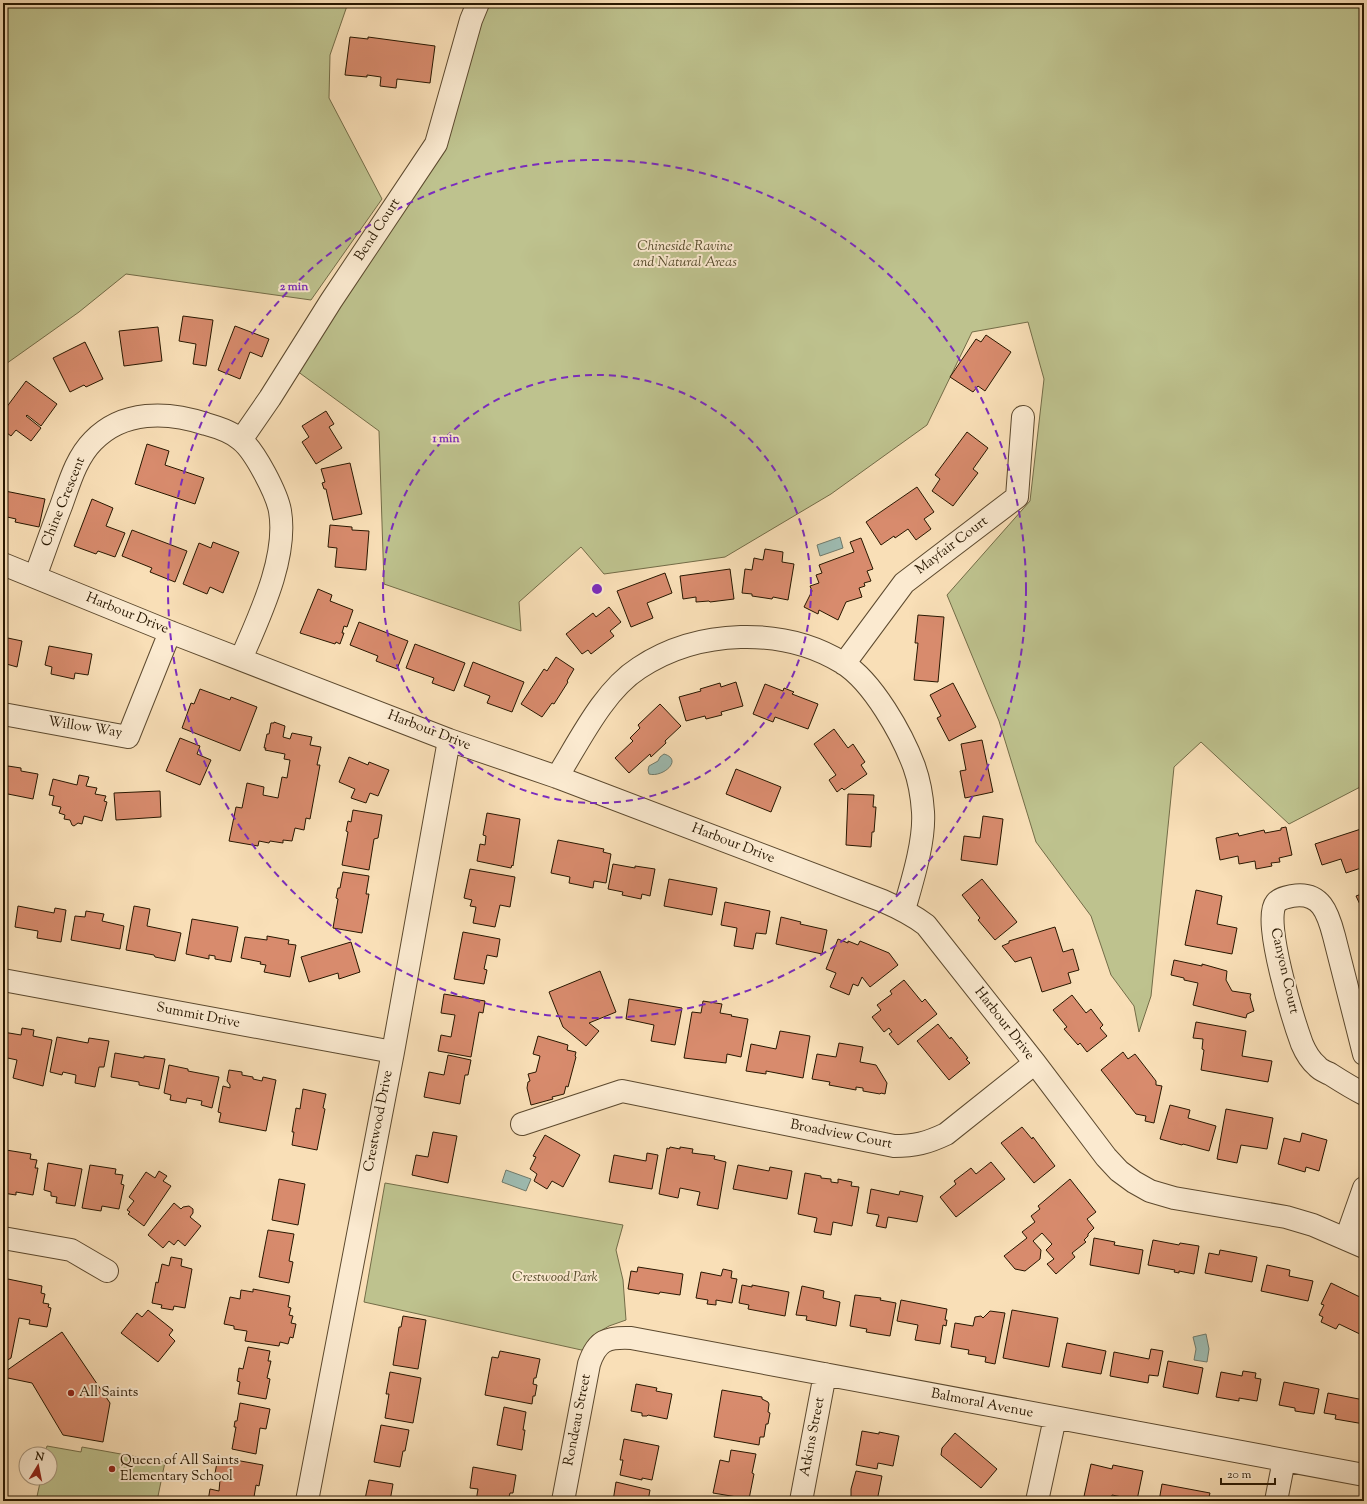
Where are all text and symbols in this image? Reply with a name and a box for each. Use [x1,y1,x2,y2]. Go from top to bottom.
street label: Bend Court [350,195,406,265]
park label: Chineside Ravine and Natural Areas [633,237,737,273]
text: 2 min [280,278,309,296]
text: 1 min [431,430,460,448]
street label: Chine Crescent [37,454,91,550]
street label: Mayfair Court [912,512,993,580]
centre of rings [590,582,604,596]
street label: Harbour Drive [83,588,171,640]
street label: Harbour Drive [384,706,474,756]
street label: Willow Way [46,712,124,744]
street label: Harbour Drive [688,819,778,869]
street label: Canyon Court [1264,926,1304,1016]
street label: Harbour Drive [969,983,1039,1065]
street label: Summit Drive [154,998,242,1034]
street label: Crestwood Drive [359,1068,399,1174]
street label: Broadview Court [788,1115,894,1155]
park label: Crestwood Park [512,1268,599,1288]
street label: Rondeau Street [559,1372,597,1468]
place label: All Saints [79,1383,138,1403]
street label: Balmoral Avenue [929,1384,1035,1424]
marker: All Saints [66,1388,76,1398]
street label: Atkins Street [796,1395,831,1478]
north arrow [18,1446,58,1486]
text: N [33,1448,45,1466]
place label: Queen of All Saints Elementary School [120,1451,239,1487]
scale bar [1221,1460,1275,1486]
marker: Queen of All Saints Elementary School [107,1464,117,1474]
text: 20 m [1227,1466,1252,1484]

